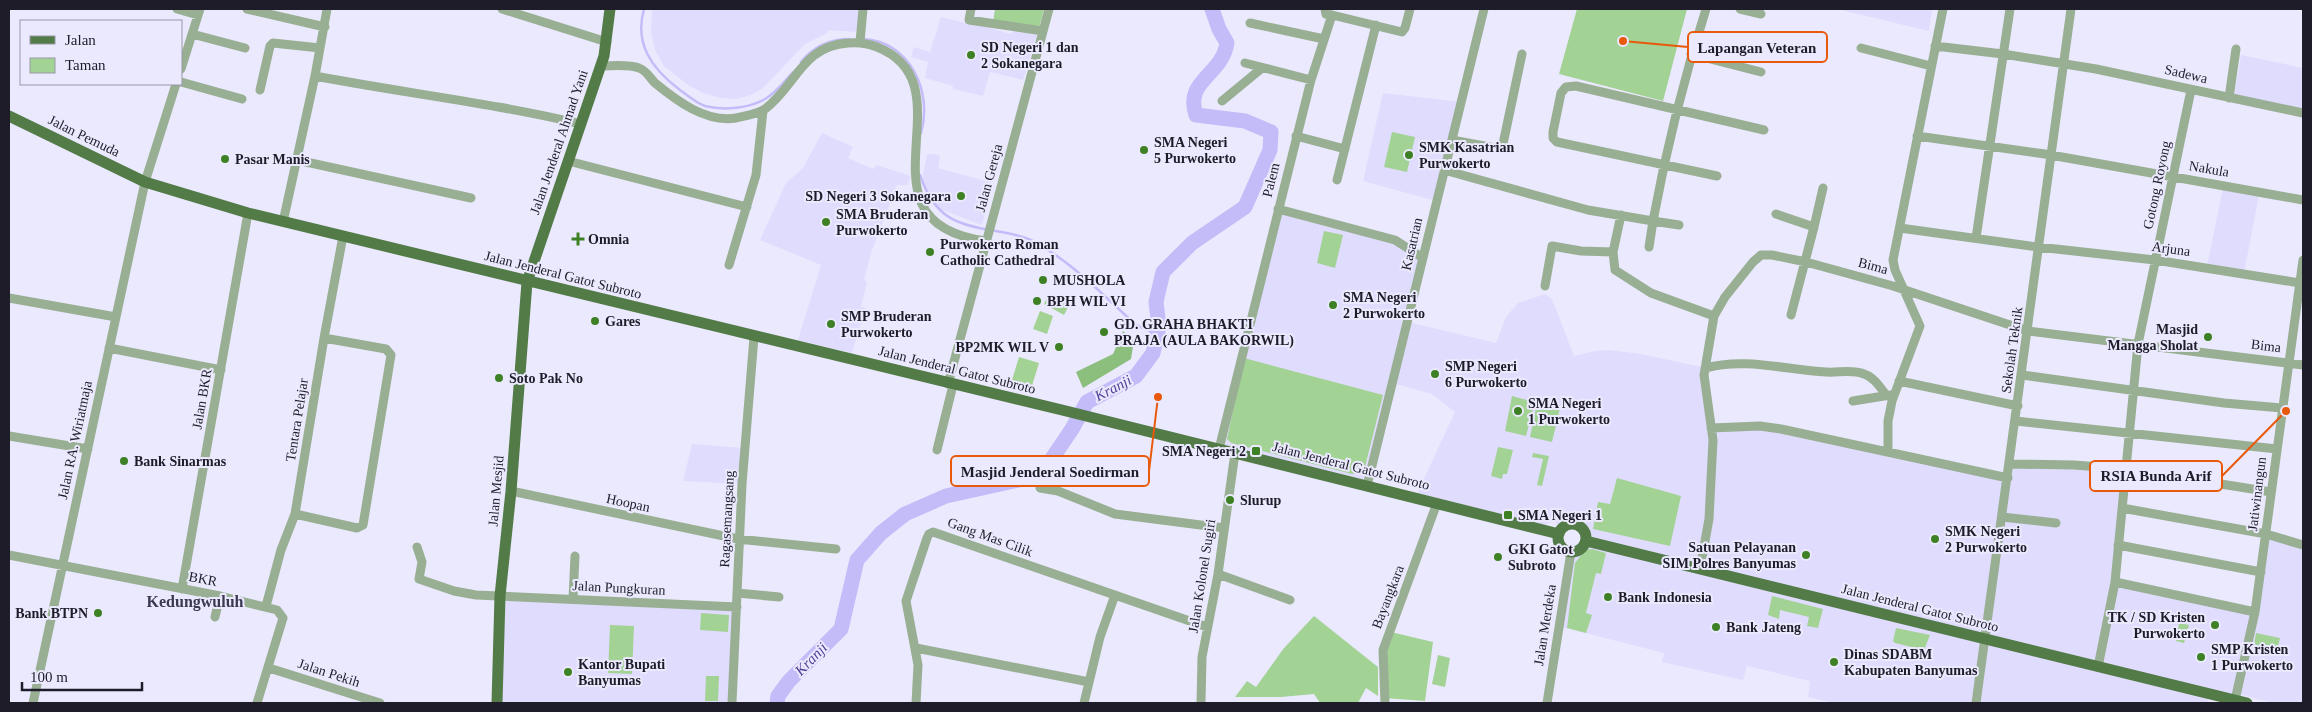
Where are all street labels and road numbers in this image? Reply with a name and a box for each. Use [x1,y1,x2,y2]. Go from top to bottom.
street label: Sadewa [2163,62,2210,86]
street label: Jalan Jenderal Ahmad Yani [527,68,591,216]
street label: Jalan Pemuda [46,112,123,160]
street label: Gotong Royong [2140,140,2174,230]
street label: Jalan Gereja [973,142,1005,214]
street label: Nakula [2188,158,2231,180]
street label: Palem [1259,161,1283,199]
street label: Kasatrian [1399,216,1425,272]
street label: Arjuna [2151,239,2192,259]
street label: Jalan Jenderal Gatot Subroto [483,248,643,302]
street label: Bima [1856,255,1890,277]
street label: Sekolah Teknik [1999,306,2025,394]
street label: Bima [2250,337,2283,355]
street label: Jalan Jenderal Gatot Subroto [877,343,1037,397]
street label: Jalan BKR [189,367,215,430]
street label: Tentara Pelajar [283,377,311,463]
street label: Jalan RA. Wiriatmaja [55,379,95,501]
street label: Jalan Jenderal Gatot Subroto [1271,439,1431,493]
street label: Jalan Mesjid [485,455,507,527]
street label: Jatiwinangun [2245,456,2269,532]
street label: Ragasemangsang [717,470,737,568]
street label: Hoopan [605,491,651,515]
street label: Gang Mas Cilik [945,515,1035,559]
street label: Jalan Kolonel Sugiri [1186,518,1218,634]
street label: Bayangkara [1369,562,1407,631]
street label: BKR [187,569,219,589]
street label: Jalan Pungkuran [572,578,666,598]
street label: Jalan Jenderal Gatot Subroto [1840,581,2000,635]
street label: Jalan Merdeka [1531,583,1559,667]
street label: Jalan Pekih [296,656,362,690]

